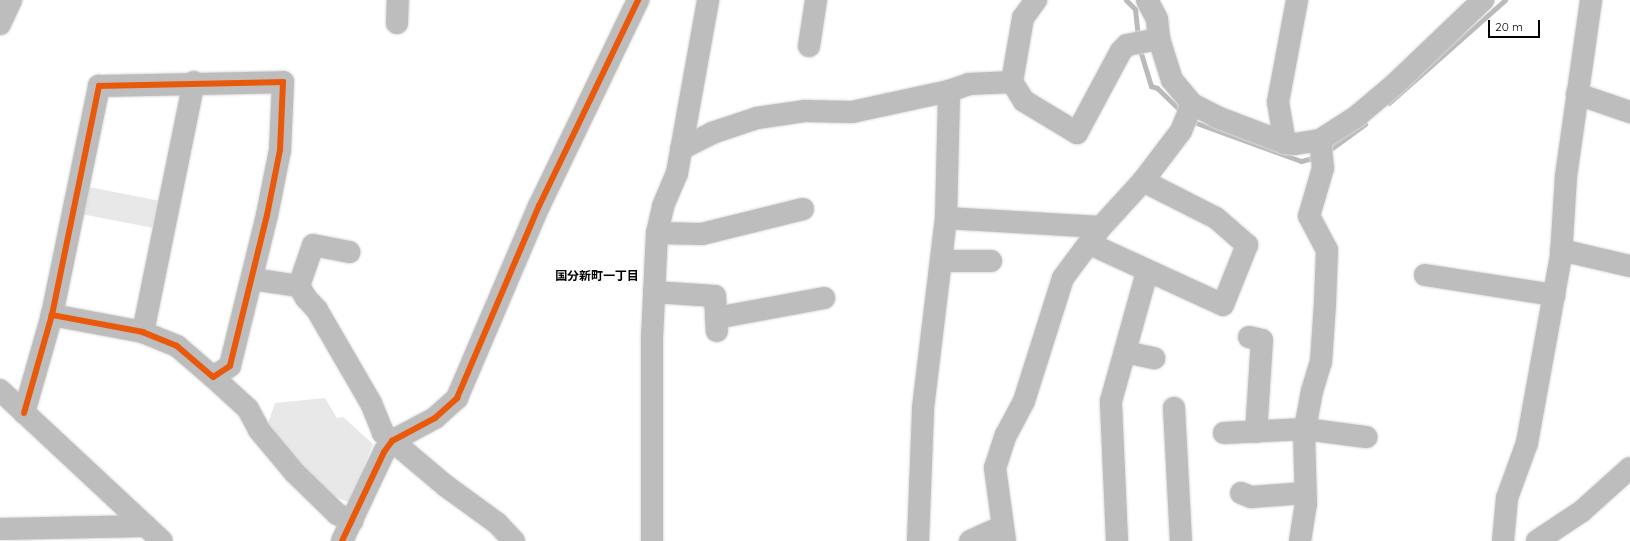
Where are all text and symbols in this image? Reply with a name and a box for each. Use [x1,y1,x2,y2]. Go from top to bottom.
scale bar [1490,12,1542,38]
text: 20 m [1495,19,1523,34]
district label: 国分新町一丁目 [555,269,639,283]

